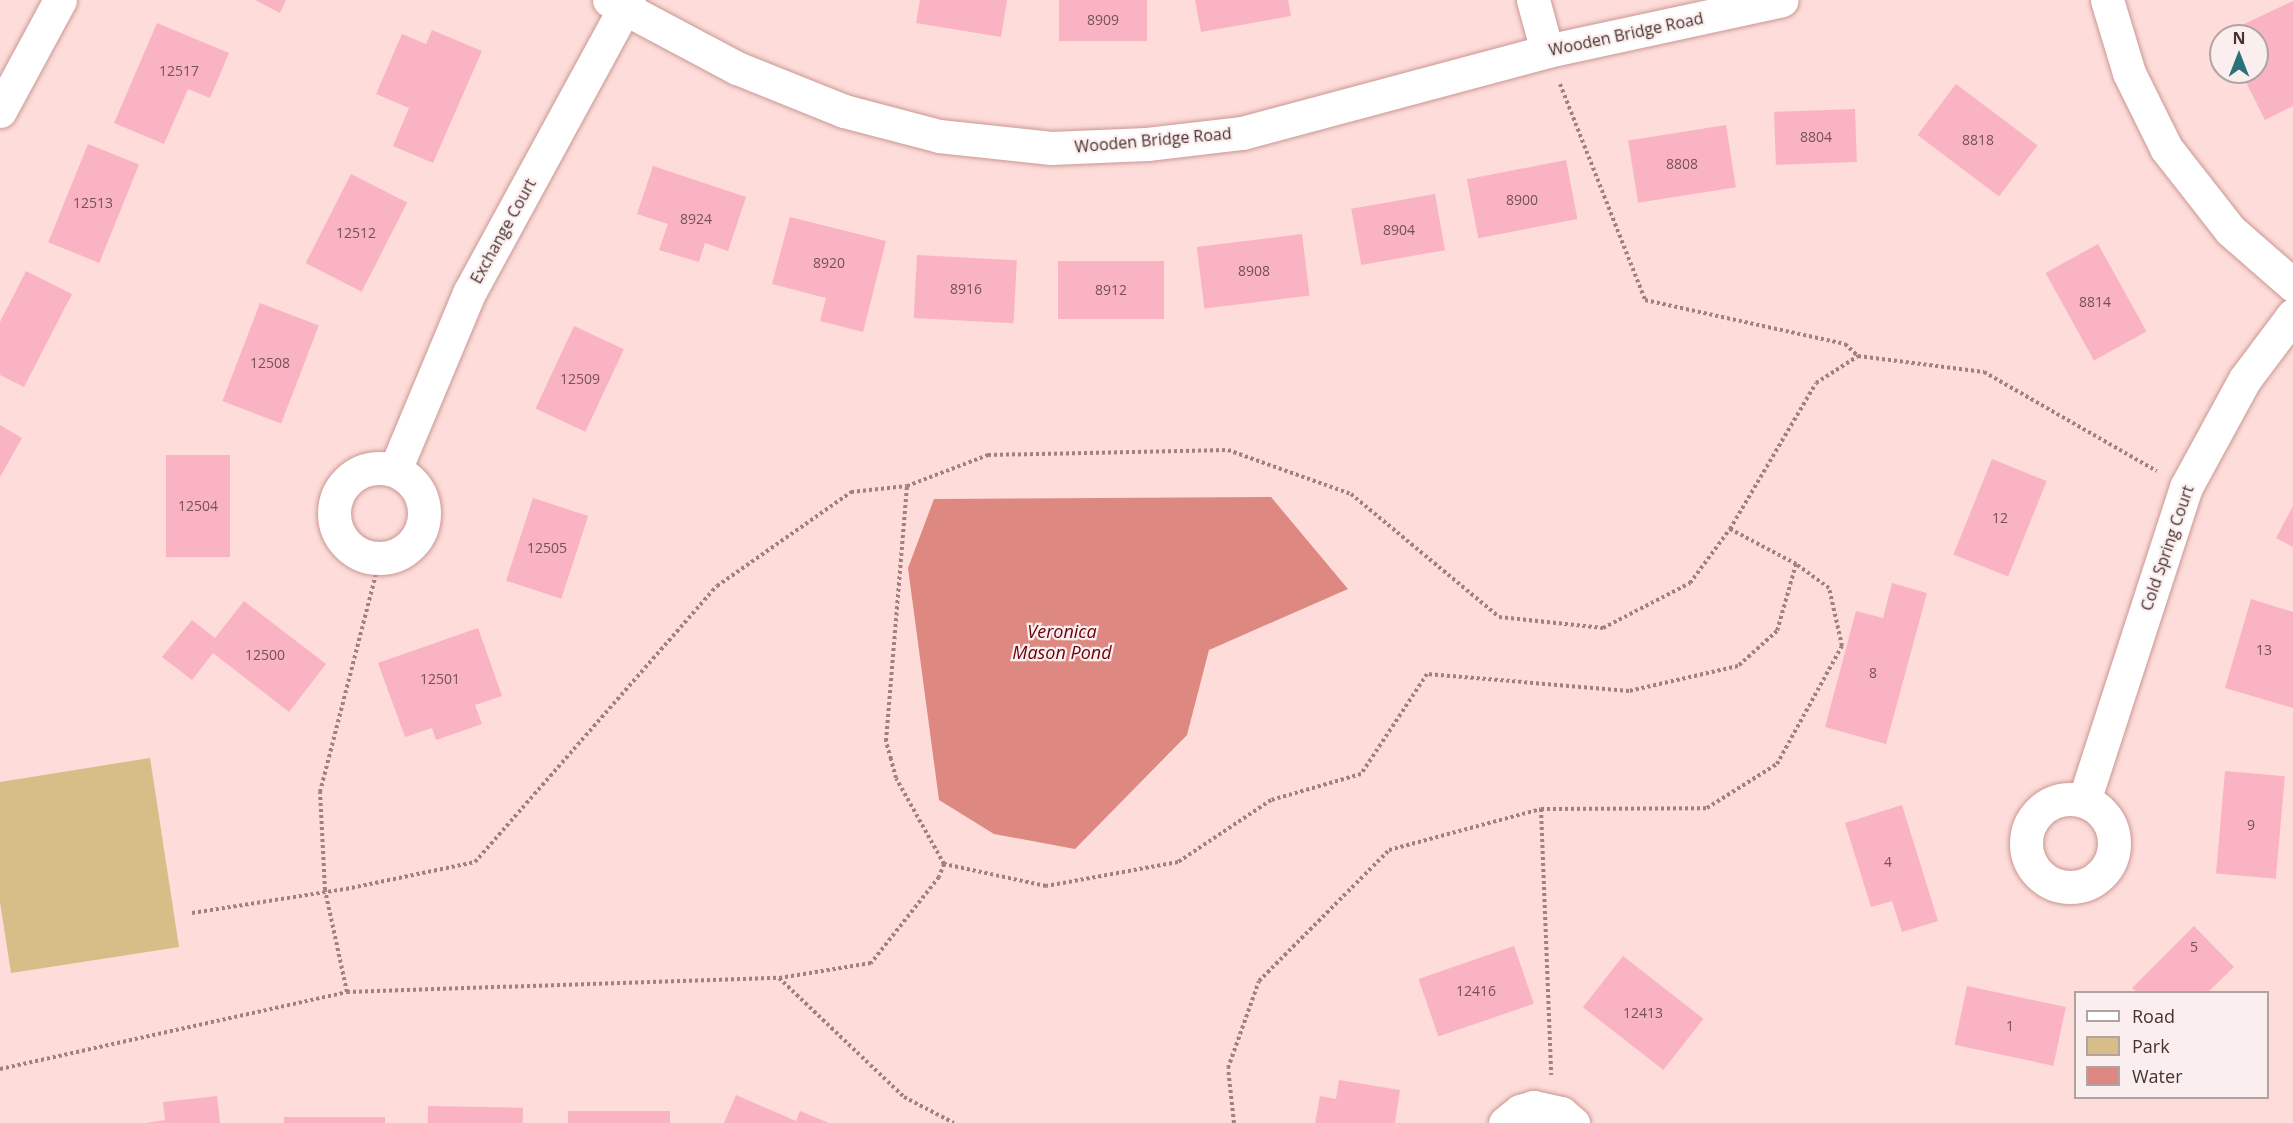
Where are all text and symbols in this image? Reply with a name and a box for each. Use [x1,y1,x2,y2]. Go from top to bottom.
street label: Wooden Bridge Road [1547,8,1705,60]
house number: 8909 [1087,12,1119,28]
north arrow [2209,24,2269,84]
text: N [2232,27,2246,49]
house number: 12517 [159,63,199,79]
street label: Wooden Bridge Road [1074,124,1232,156]
house number: 8804 [1800,129,1832,145]
house number: 8818 [1962,132,1994,148]
house number: 8808 [1666,156,1698,172]
street label: Exchange Court [466,175,540,287]
house number: 8900 [1506,192,1538,208]
house number: 12513 [73,195,113,211]
house number: 8924 [680,211,712,227]
house number: 8904 [1383,222,1415,238]
house number: 12512 [336,225,376,241]
house number: 8920 [813,255,845,271]
house number: 8908 [1238,263,1270,279]
house number: 8916 [950,281,982,297]
house number: 8912 [1095,282,1127,298]
house number: 8814 [2079,294,2111,310]
house number: 12508 [250,355,290,371]
house number: 12509 [560,371,600,387]
street label: Cold Spring Court [2137,483,2197,613]
house number: 12504 [178,498,218,514]
house number: 12 [1992,510,2008,526]
house number: 12505 [527,540,567,556]
water label: Veronica Mason Pond [1012,621,1112,664]
house number: 13 [2256,642,2272,658]
house number: 12500 [245,647,285,663]
house number: 8 [1869,665,1877,681]
house number: 12501 [420,671,460,687]
house number: 9 [2247,817,2255,833]
house number: 4 [1884,854,1892,870]
house number: 5 [2190,939,2198,955]
house number: 12416 [1456,983,1496,999]
legend [2074,991,2269,1099]
text: Road [2132,1004,2175,1028]
house number: 12413 [1623,1005,1663,1021]
house number: 1 [2006,1018,2014,1034]
text: Park [2132,1034,2170,1058]
text: Water [2132,1064,2183,1088]

